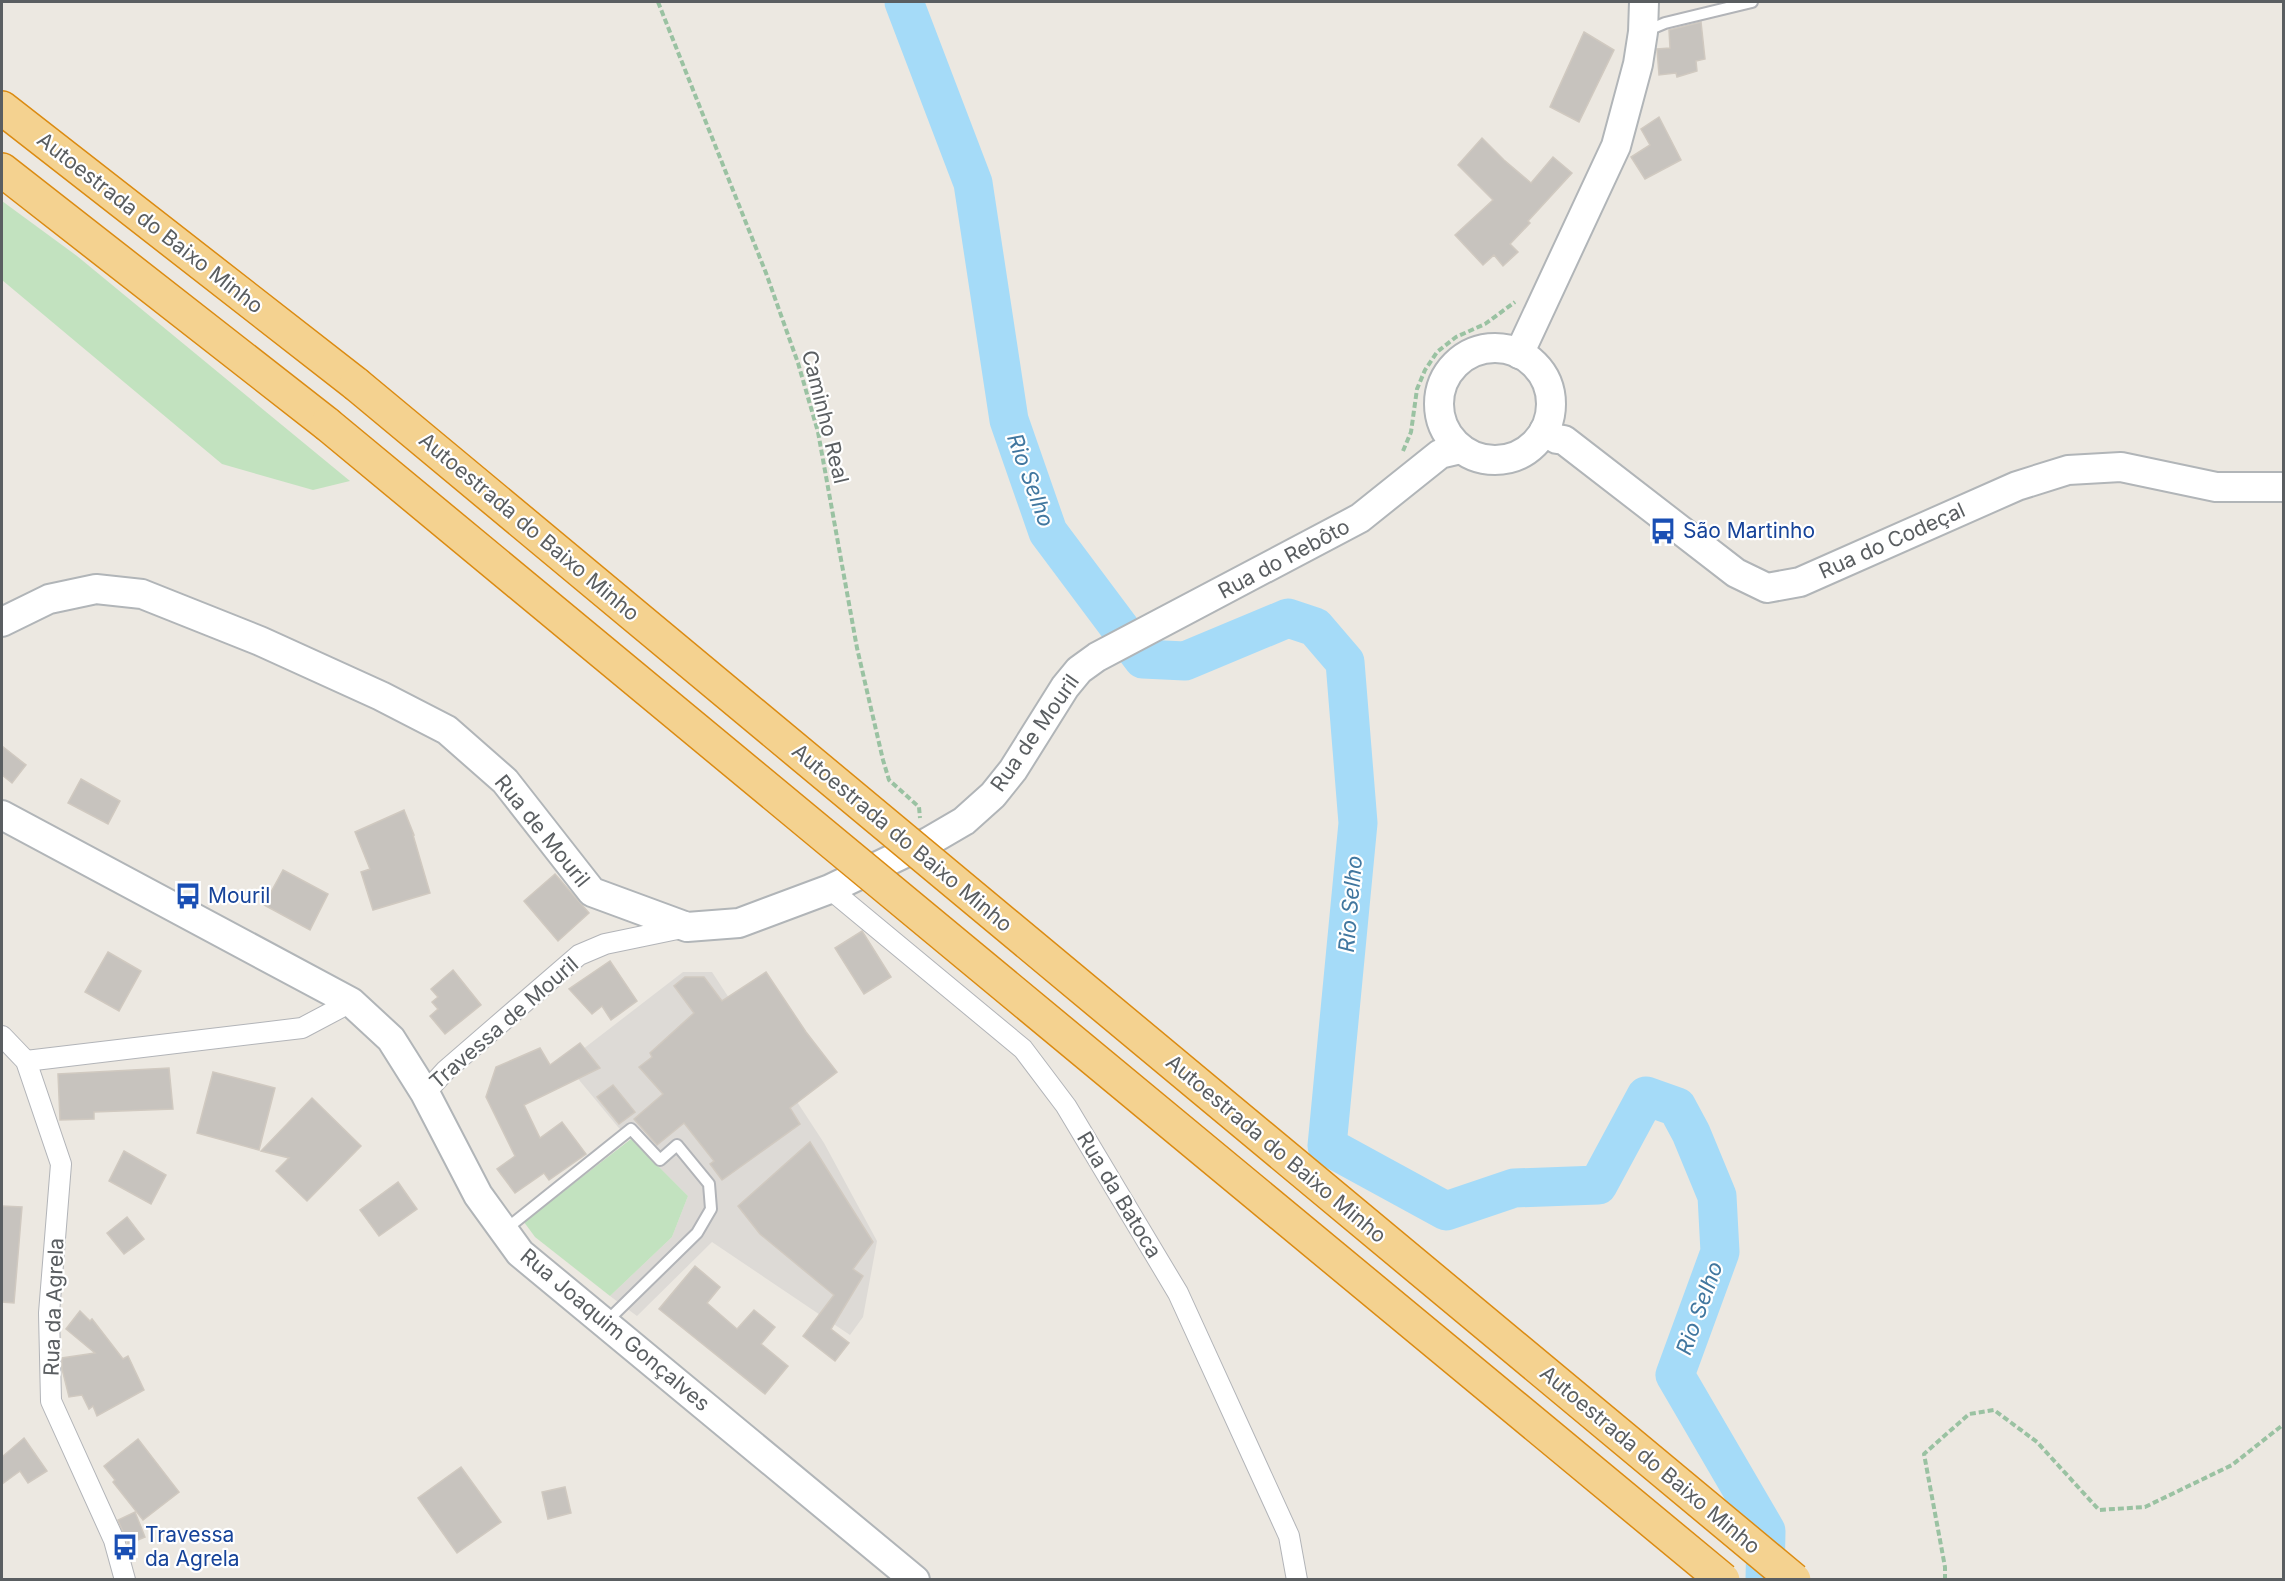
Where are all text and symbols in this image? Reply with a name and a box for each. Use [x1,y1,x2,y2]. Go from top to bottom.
street label: Autoestrada do Baixo Minho [32,127,268,319]
street label: Caminho Real [797,348,854,486]
street label: Autoestrada do Baixo Minho [414,427,644,626]
water label: Rio Selho [1002,430,1060,530]
street label: Rua do Codeçal [1815,497,1969,584]
street label: Rua do Rebôto [1214,513,1354,604]
bus stop icon: São Martinho [1648,516,1678,546]
place label: São Martinho [1683,518,1815,543]
street label: Rua de Mouril [985,669,1084,796]
street label: Autoestrada do Baixo Minho [787,738,1017,937]
street label: Rua de Mouril [490,770,595,892]
water label: Rio Selho [1333,854,1367,954]
bus stop icon: Mouril [173,881,203,911]
place label: Mouril [208,883,270,908]
street label: Travessa de Mouril [424,951,583,1094]
street label: Autoestrada do Baixo Minho [1161,1049,1391,1248]
street label: Rua da Batoca [1072,1127,1167,1262]
street label: Rua da Agrela [39,1237,68,1376]
street label: Rua Joaquim Gonçalves [516,1243,715,1416]
water label: Rio Selho [1670,1258,1728,1358]
street label: Autoestrada do Baixo Minho [1535,1360,1765,1559]
place label: Travessa da Agrela [145,1522,240,1571]
bus stop icon: Travessa da Agrela [110,1532,140,1562]

